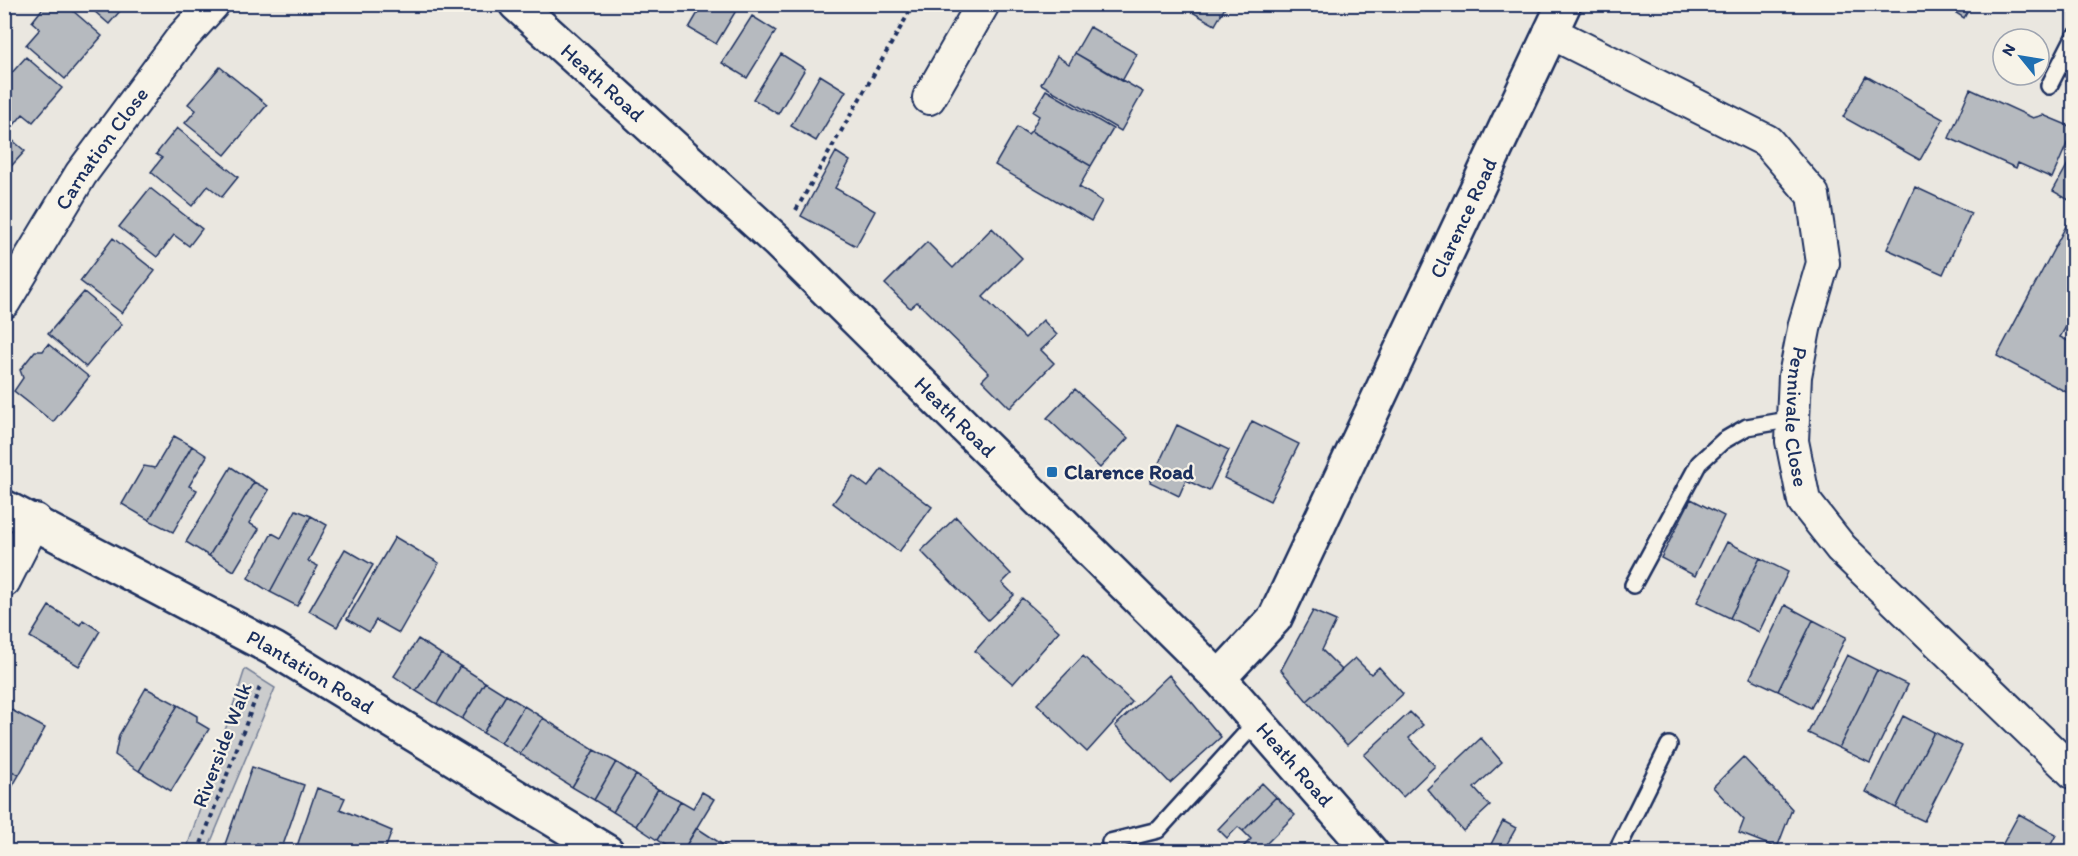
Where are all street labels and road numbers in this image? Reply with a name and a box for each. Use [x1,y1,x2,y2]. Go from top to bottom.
street label: Heath Road [556,38,650,127]
street label: Carnation Close [49,82,153,214]
street label: Clarence Road [1424,154,1502,282]
street label: Pennivale Close [1780,345,1814,489]
street label: Heath Road [910,371,1002,463]
street label: Plantation Road [243,624,379,719]
street label: Riverside Walk [186,679,257,811]
street label: Heath Road [1251,717,1339,812]

